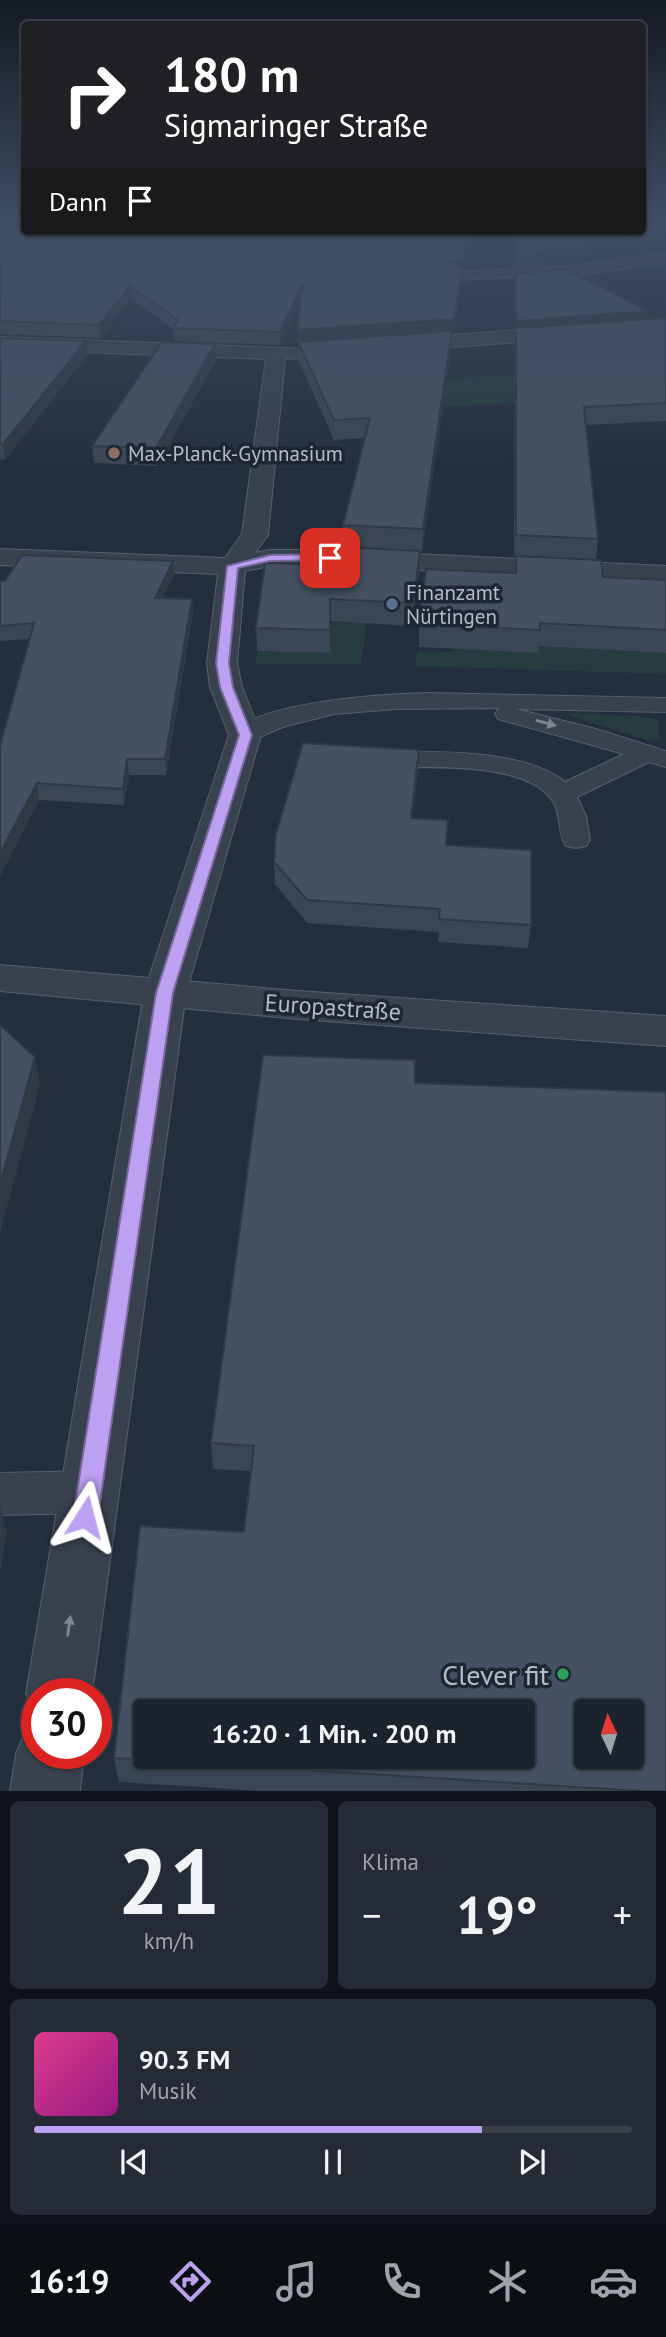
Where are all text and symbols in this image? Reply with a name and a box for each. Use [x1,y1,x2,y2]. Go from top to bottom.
text: 180 m [164,42,299,106]
icon: right [49,49,140,140]
text: Sigmaringer Straße [164,104,428,146]
icon: arrive [121,182,159,220]
text: Dann [49,185,107,218]
place label: Max-Planck-Gymnasium [128,440,343,467]
marker: Max-Planck-Gymnasium [106,445,122,461]
pin [300,528,360,588]
icon: arrive [311,539,349,577]
place label: Finanzamt Nürtingen [406,579,500,630]
marker: Finanzamt Nürtingen [384,596,400,612]
one-way arrow [535,718,557,729]
street label: Europastraße [264,987,402,1027]
position arrow [48,1480,122,1554]
one-way arrow [64,1615,75,1637]
place label: Clever fit [442,1656,550,1693]
marker: Clever fit [555,1666,571,1682]
speed limit sign: 30 [21,1678,112,1769]
north arrow [574,1699,644,1769]
map controls [574,1699,644,1769]
text: 16:20 · 1 Min. · 200 m [211,1717,457,1750]
text: 21 [117,1821,221,1939]
text: Klima [362,1847,419,1876]
text: 19° [456,1881,538,1948]
text: − [362,1890,381,1939]
text: + [613,1890,632,1939]
text: km/h [144,1926,194,1955]
text: 90.3 FM [139,2043,230,2076]
text: Musik [139,2076,196,2105]
icon: previous [115,2143,153,2181]
icon: pause [314,2143,352,2181]
icon: next [513,2143,551,2181]
icon: directions [166,2257,215,2306]
icon: music [272,2257,321,2306]
icon: phone [377,2257,426,2306]
icon: climate [483,2257,532,2306]
icon: car [589,2257,638,2306]
text: 16:19 [28,2260,110,2302]

